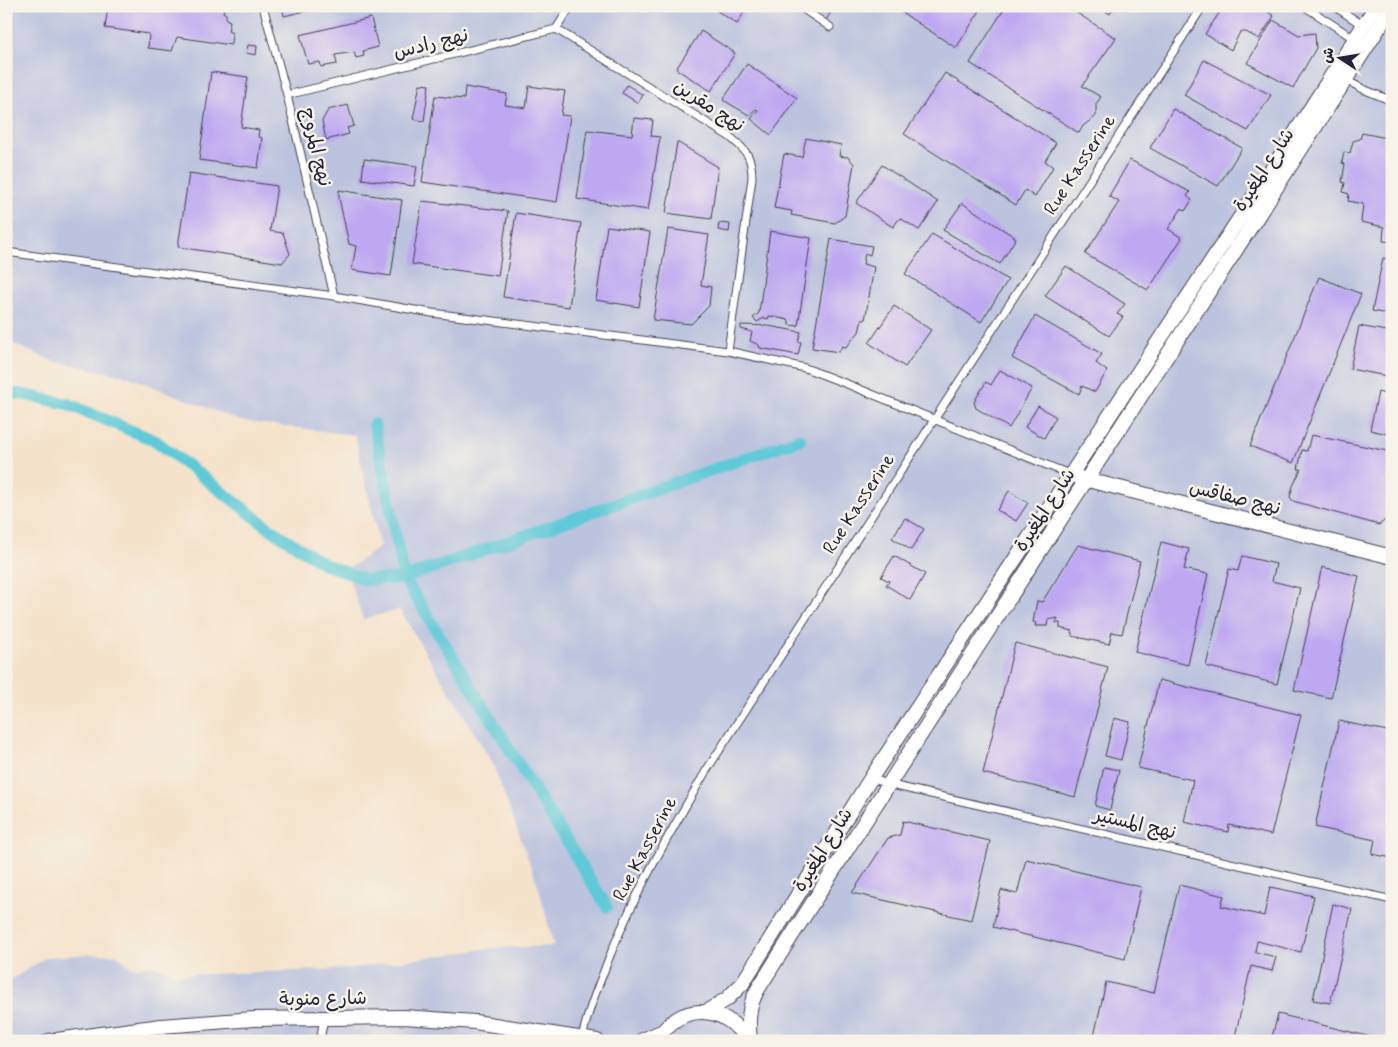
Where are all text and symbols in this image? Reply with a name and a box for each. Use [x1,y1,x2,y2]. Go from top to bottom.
street label: نهج رادس [391,23,471,65]
north arrow [1316,32,1366,82]
text: ش [1318,46,1339,65]
street label: نهج مقرين [669,74,749,138]
street label: نهج المروج [295,105,337,189]
street label: Rue Kasserine [1038,110,1122,220]
street label: شارع المغيرة [1228,124,1300,216]
street label: Rue Kasserine [817,449,901,559]
street label: شارع المغيرة [1009,464,1081,556]
street label: نهج صفاقس [1187,475,1283,521]
street label: Rue Kasserine [607,792,683,906]
street label: نهج المستير [1090,802,1178,846]
street label: شارع المغيرة [787,803,859,897]
street label: شارع منوبة [279,986,367,1012]

